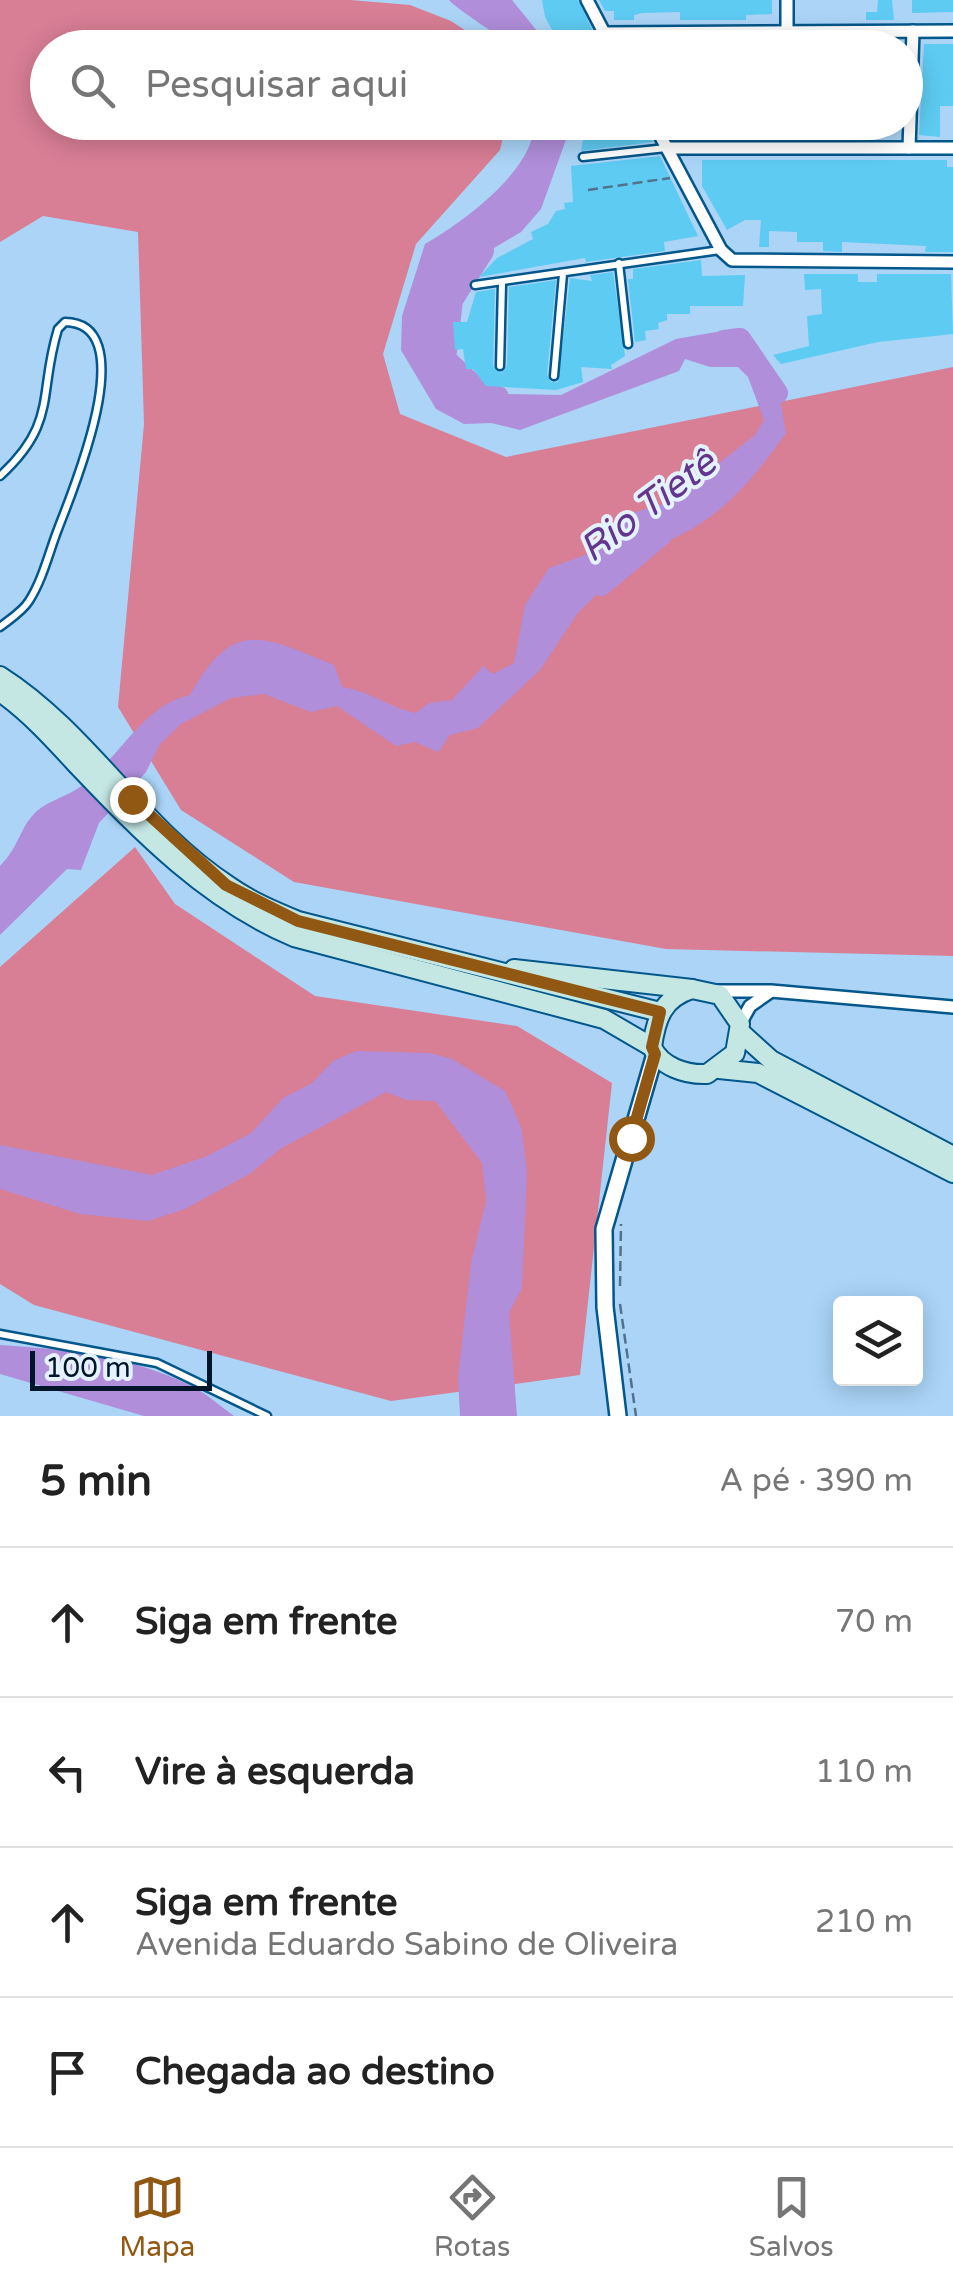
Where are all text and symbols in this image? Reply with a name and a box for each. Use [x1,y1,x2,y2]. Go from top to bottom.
search box [30,30,923,140]
icon: search [65,58,120,113]
text: Pesquisar aqui [145,62,408,108]
water label: Rio Tietê [571,438,727,572]
route end [110,777,156,823]
route start [609,1116,655,1162]
map controls [833,1296,923,1386]
button: layers [833,1296,923,1386]
scale bar [30,1346,212,1390]
text: 100 m [45,1351,131,1385]
text: 5 min [40,1456,152,1507]
text: A pé · 390 m [720,1462,913,1500]
icon: ahead [40,1595,95,1650]
text: Siga em frente [135,1599,397,1645]
text: 70 m [835,1603,913,1641]
icon: left [40,1745,95,1800]
text: Vire à esquerda [135,1749,415,1795]
text: 110 m [815,1753,913,1791]
text: Siga em frente [135,1880,397,1926]
icon: ahead [40,1895,95,1950]
text: 210 m [815,1903,913,1941]
text: Avenida Eduardo Sabino de Oliveira [135,1926,678,1964]
icon: arrive [40,2045,95,2100]
text: Chegada ao destino [135,2049,495,2095]
tab: Mapa [119,2170,195,2264]
tab: Rotas [434,2170,510,2264]
tab: Salvos [749,2170,834,2264]

